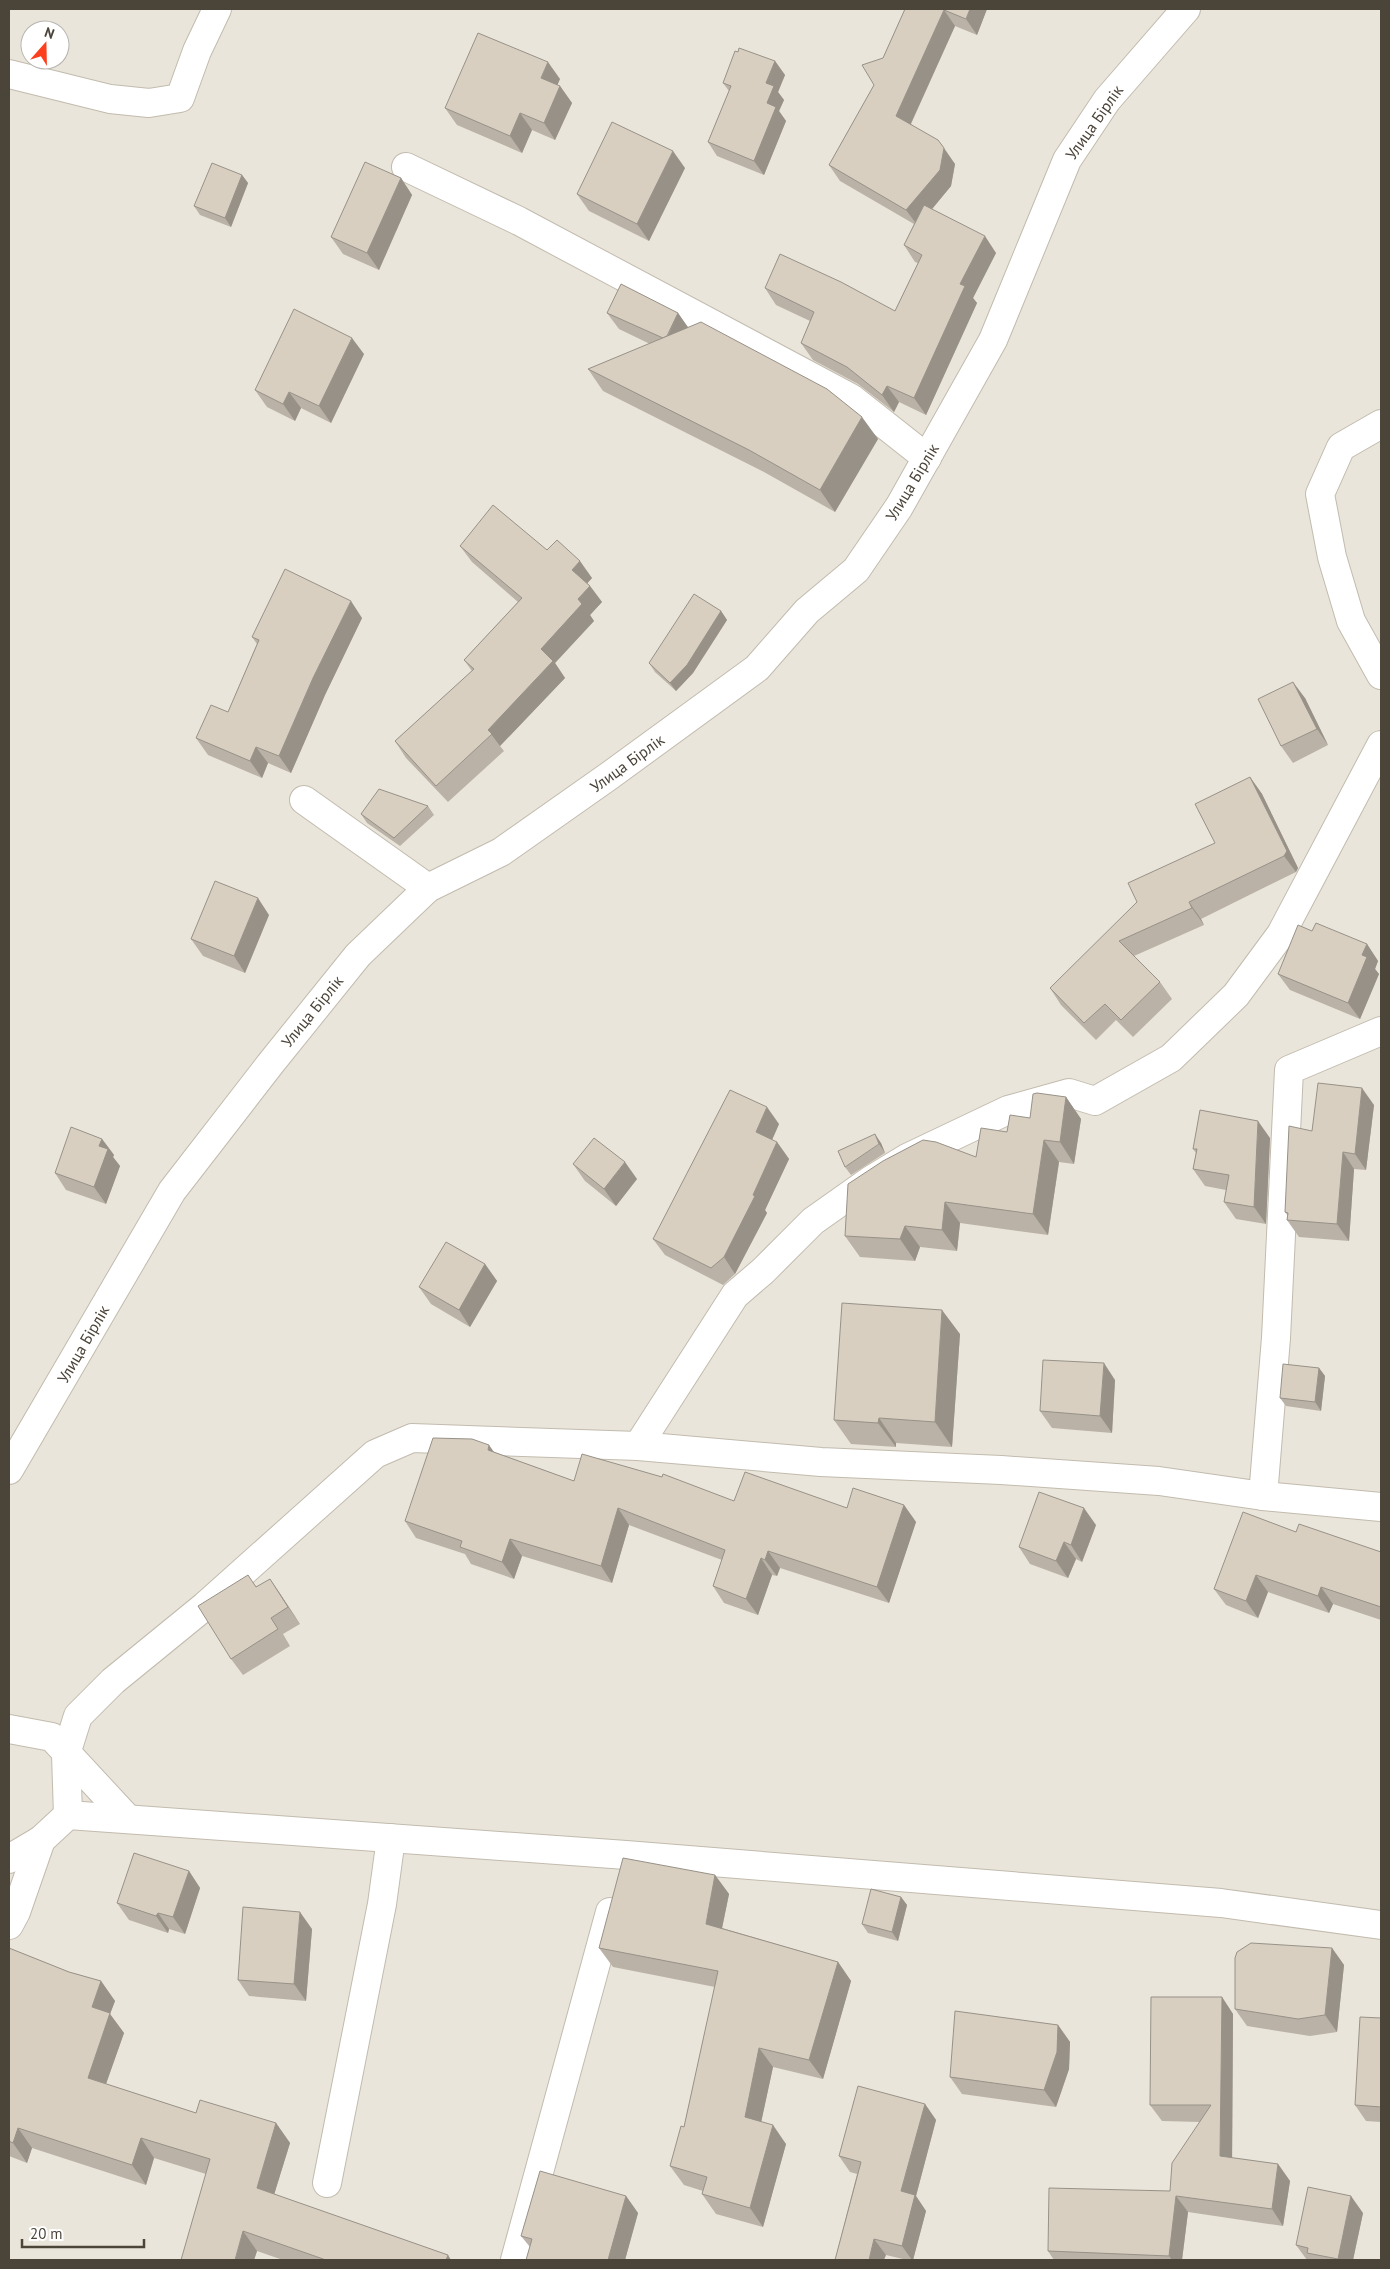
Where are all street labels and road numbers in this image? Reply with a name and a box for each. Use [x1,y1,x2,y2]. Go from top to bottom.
street label: Улица Бірлік [1061,80,1127,163]
street label: Улица Бірлік [881,439,943,524]
street label: Улица Бірлік [586,729,668,797]
street label: Улица Бірлік [277,971,347,1051]
street label: Улица Бірлік [53,1301,114,1387]

